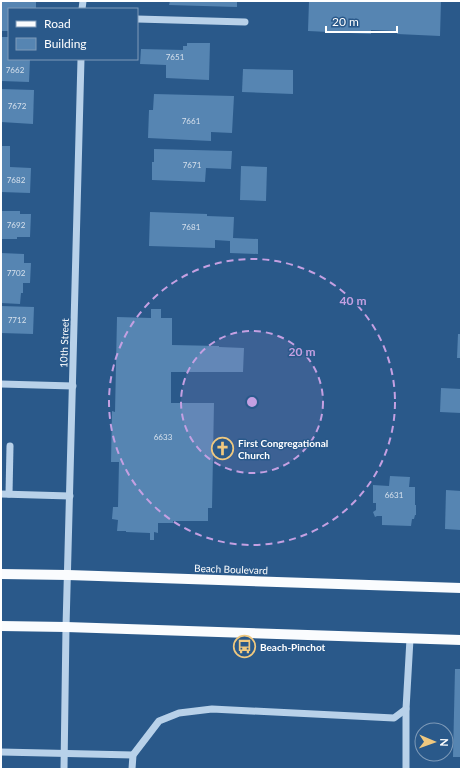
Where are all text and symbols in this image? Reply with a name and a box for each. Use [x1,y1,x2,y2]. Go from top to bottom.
legend [8,8,138,60]
scale bar [326,8,397,34]
text: 20 m [332,14,359,29]
text: Road [44,16,71,31]
text: Building [44,36,87,51]
house number: 7651 [166,52,185,62]
house number: 7662 [6,65,25,75]
house number: 7672 [8,101,27,111]
house number: 7661 [182,116,201,126]
house number: 7671 [183,160,202,170]
house number: 7682 [7,175,26,185]
house number: 7692 [7,220,26,230]
house number: 7681 [182,222,201,232]
house number: 7702 [7,268,26,278]
text: 40 m [340,293,366,308]
house number: 7712 [8,315,27,325]
street label: 10th Street [57,318,71,368]
text: 20 m [289,344,315,359]
centre of rings [245,395,259,409]
house number: 6633 [154,432,173,442]
church icon: First Congregational Church [209,436,235,462]
place label: First Congregational Church [238,437,328,461]
house number: 6631 [385,490,404,500]
street label: Beach Boulevard [194,562,268,576]
bus stop icon: Beach-Pinchot [231,634,257,660]
place label: Beach-Pinchot [260,641,326,653]
north arrow [414,722,454,762]
text: N [438,738,451,747]

